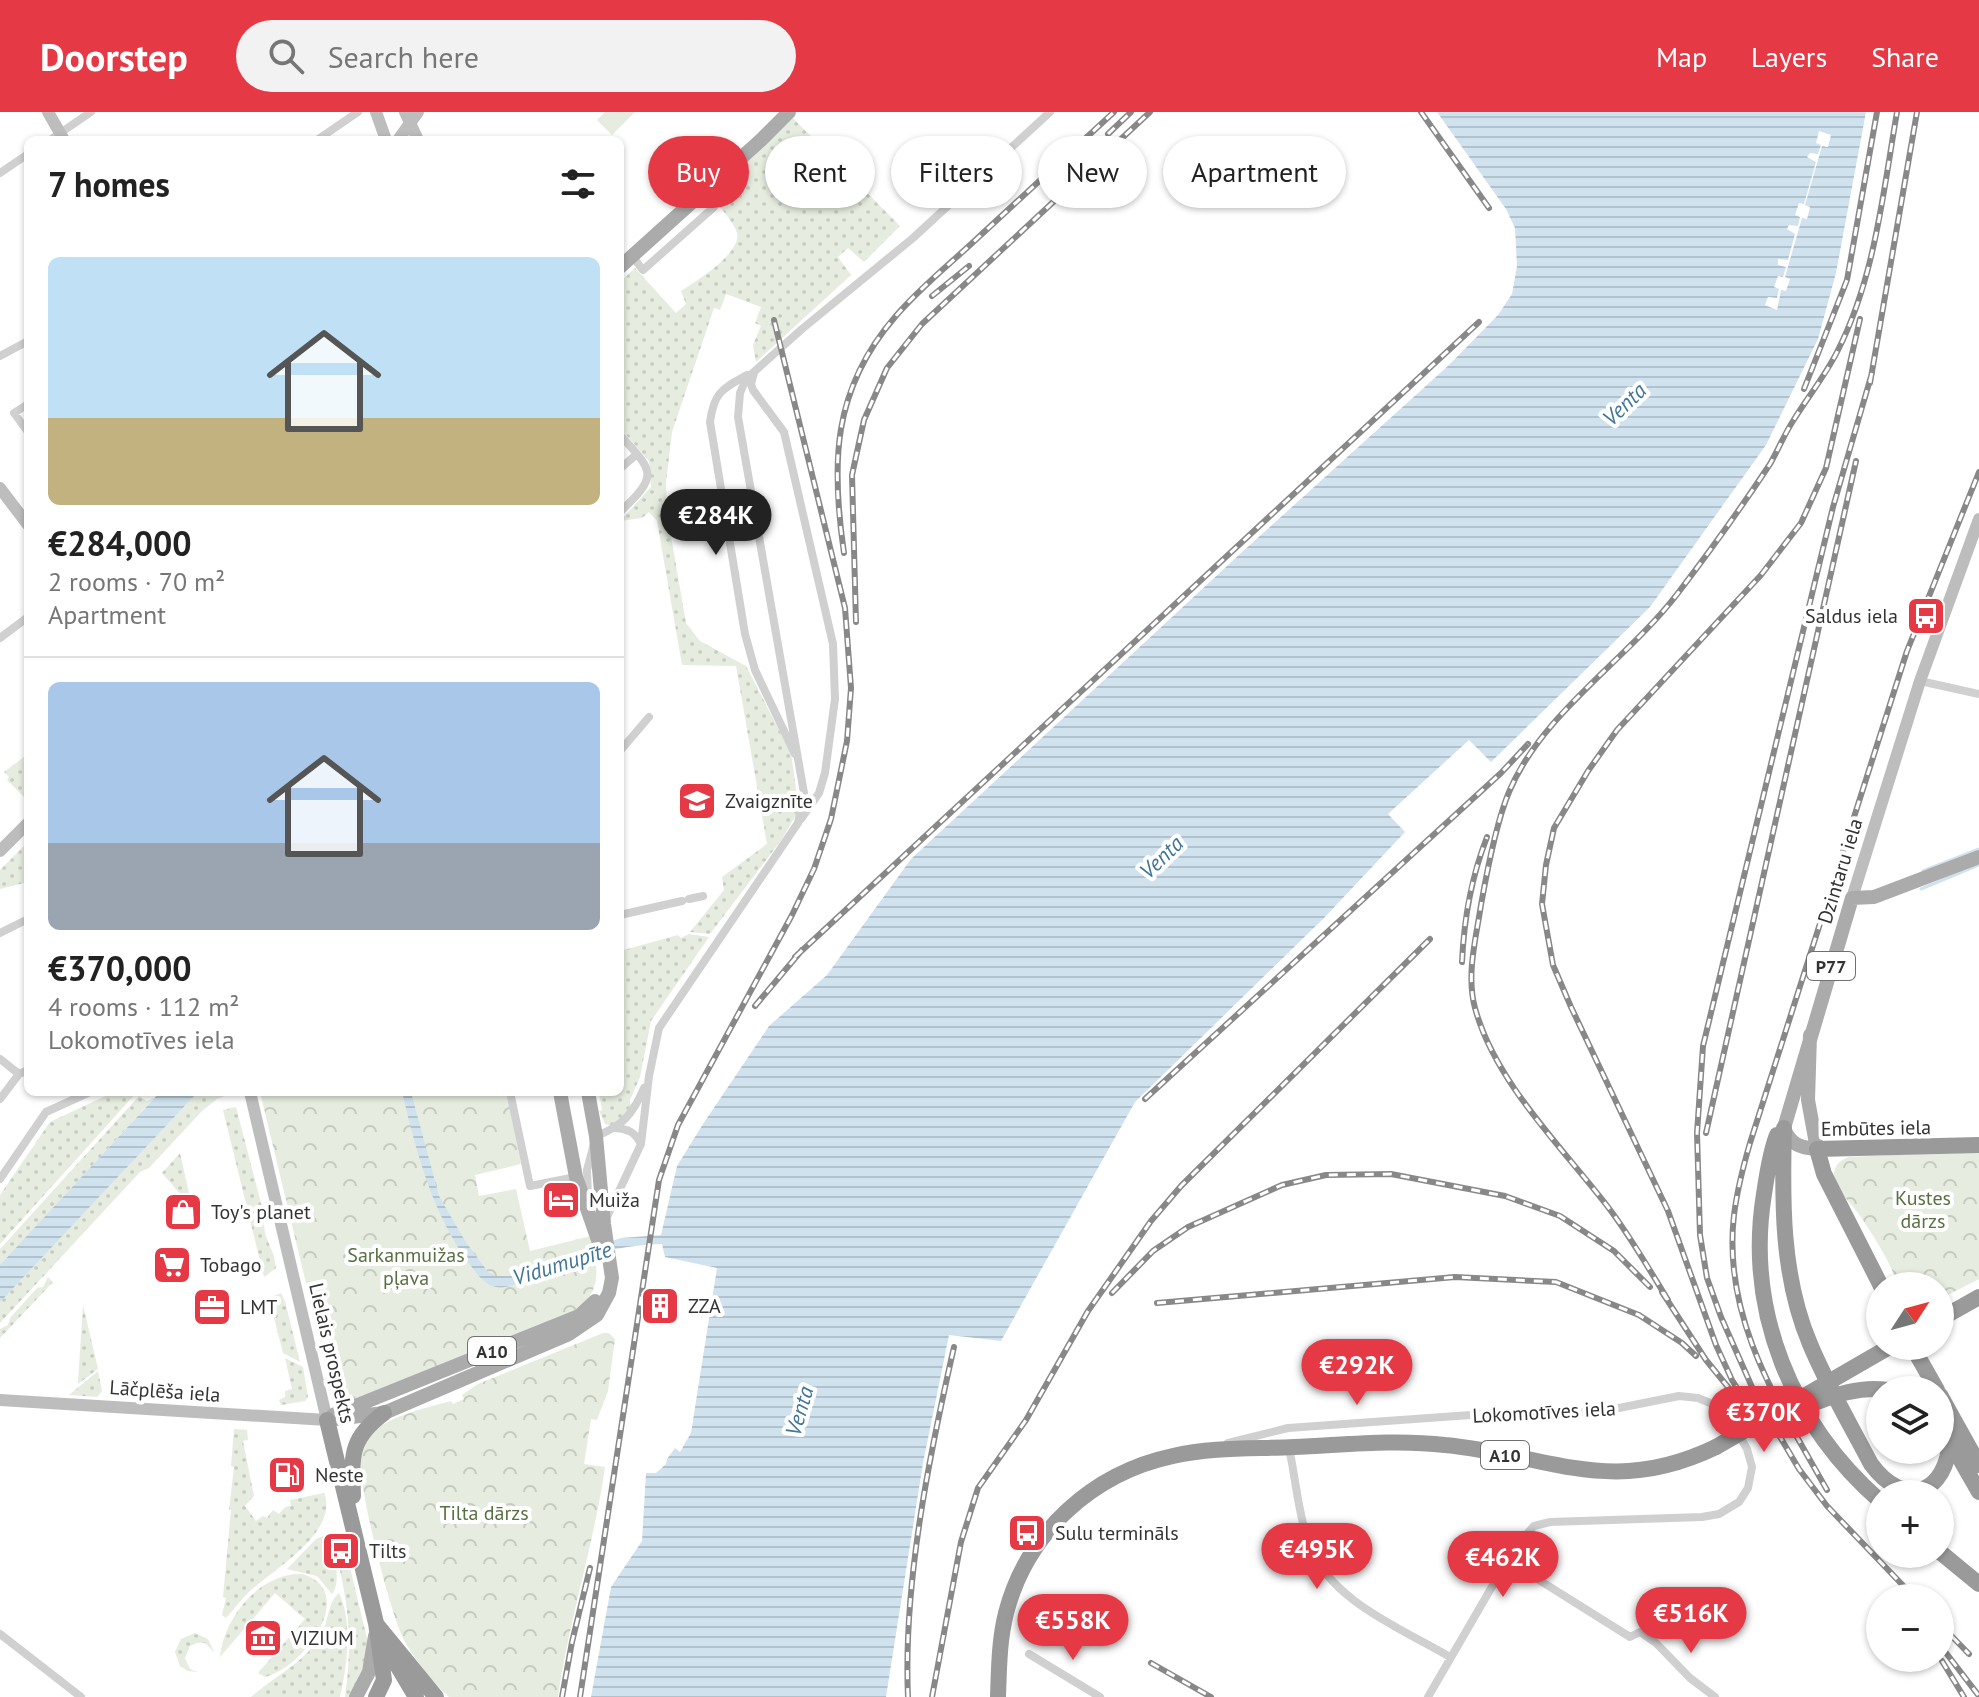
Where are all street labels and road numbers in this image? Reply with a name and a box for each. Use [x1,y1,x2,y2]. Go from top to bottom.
street label: Dzintaru iela [1812,815,1868,927]
road number: P77 [1807,952,1855,980]
street label: Embūtes iela [1821,1114,1931,1142]
street label: Lielais prospekts [303,1280,361,1426]
road number: A10 [468,1337,516,1365]
street label: Lāčplēša iela [109,1374,221,1408]
street label: Lokomotīves iela [1472,1395,1616,1429]
road number: A10 [1481,1441,1529,1469]

